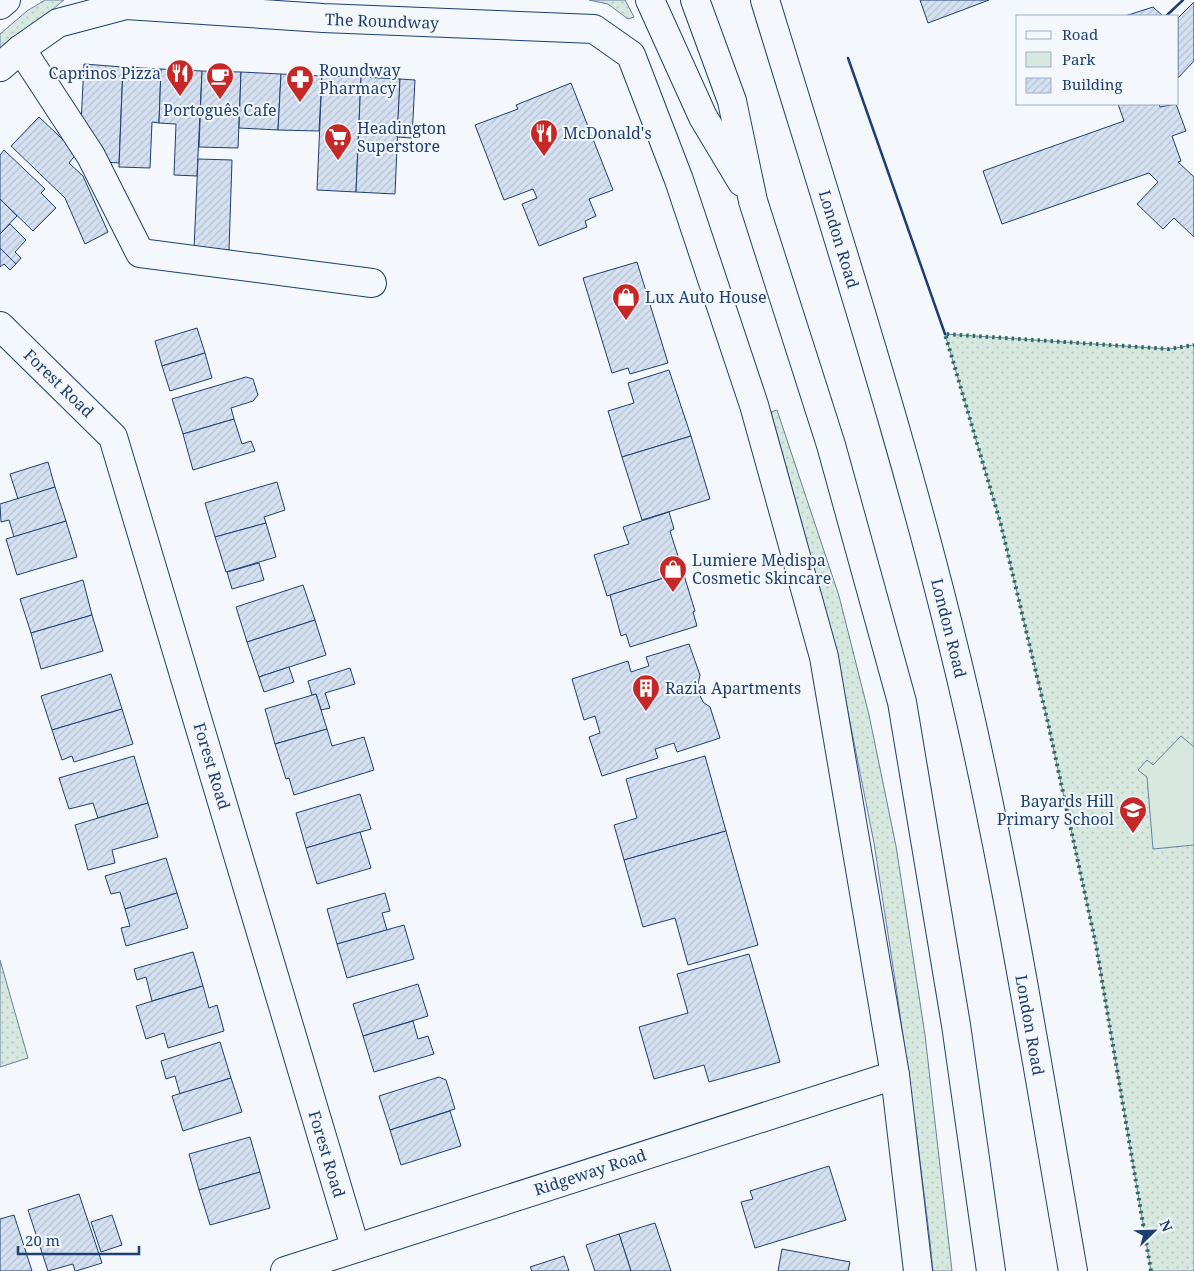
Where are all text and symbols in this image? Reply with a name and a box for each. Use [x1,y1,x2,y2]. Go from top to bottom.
street label: The Roundway [325,8,440,34]
legend [1016,15,1179,105]
text: Road [1062,24,1098,44]
text: Park [1062,49,1096,69]
restaurant icon: Caprinos Pizza [165,58,195,97]
place label: Roundway Pharmacy [319,59,402,99]
cafe icon: Portoguês Cafe [205,61,235,100]
place label: Caprinos Pizza [49,62,161,84]
pharmacy icon: Roundway Pharmacy [285,64,315,103]
text: Building [1062,74,1123,94]
place label: Portoguês Cafe [163,99,277,121]
place label: Headington Superstore [357,117,446,157]
restaurant icon: McDonald's [529,118,559,157]
supermarket icon: Headington Superstore [323,122,353,161]
place label: McDonald's [563,122,652,144]
street label: London Road [814,187,864,291]
shop icon: Lux Auto House [611,282,641,321]
place label: Lux Auto House [645,286,767,308]
street label: Forest Road [19,344,99,422]
place label: Lumiere Medispa Cosmetic Skincare [692,549,831,589]
shop icon: Lumiere Medispa Cosmetic Skincare [658,554,688,593]
street label: London Road [926,576,972,680]
building icon: Razia Apartments [631,673,661,712]
place label: Razia Apartments [665,677,801,699]
street label: Forest Road [188,720,236,812]
place label: Bayards Hill Primary School [997,790,1114,830]
school or university icon: Bayards Hill Primary School [1118,795,1148,834]
street label: London Road [1010,973,1050,1077]
street label: Forest Road [303,1108,351,1200]
street label: Ridgeway Road [531,1143,649,1201]
north arrow [1129,1206,1179,1256]
text: N [1156,1217,1177,1235]
scale bar [18,1224,139,1256]
text: 20 m [25,1230,60,1250]

